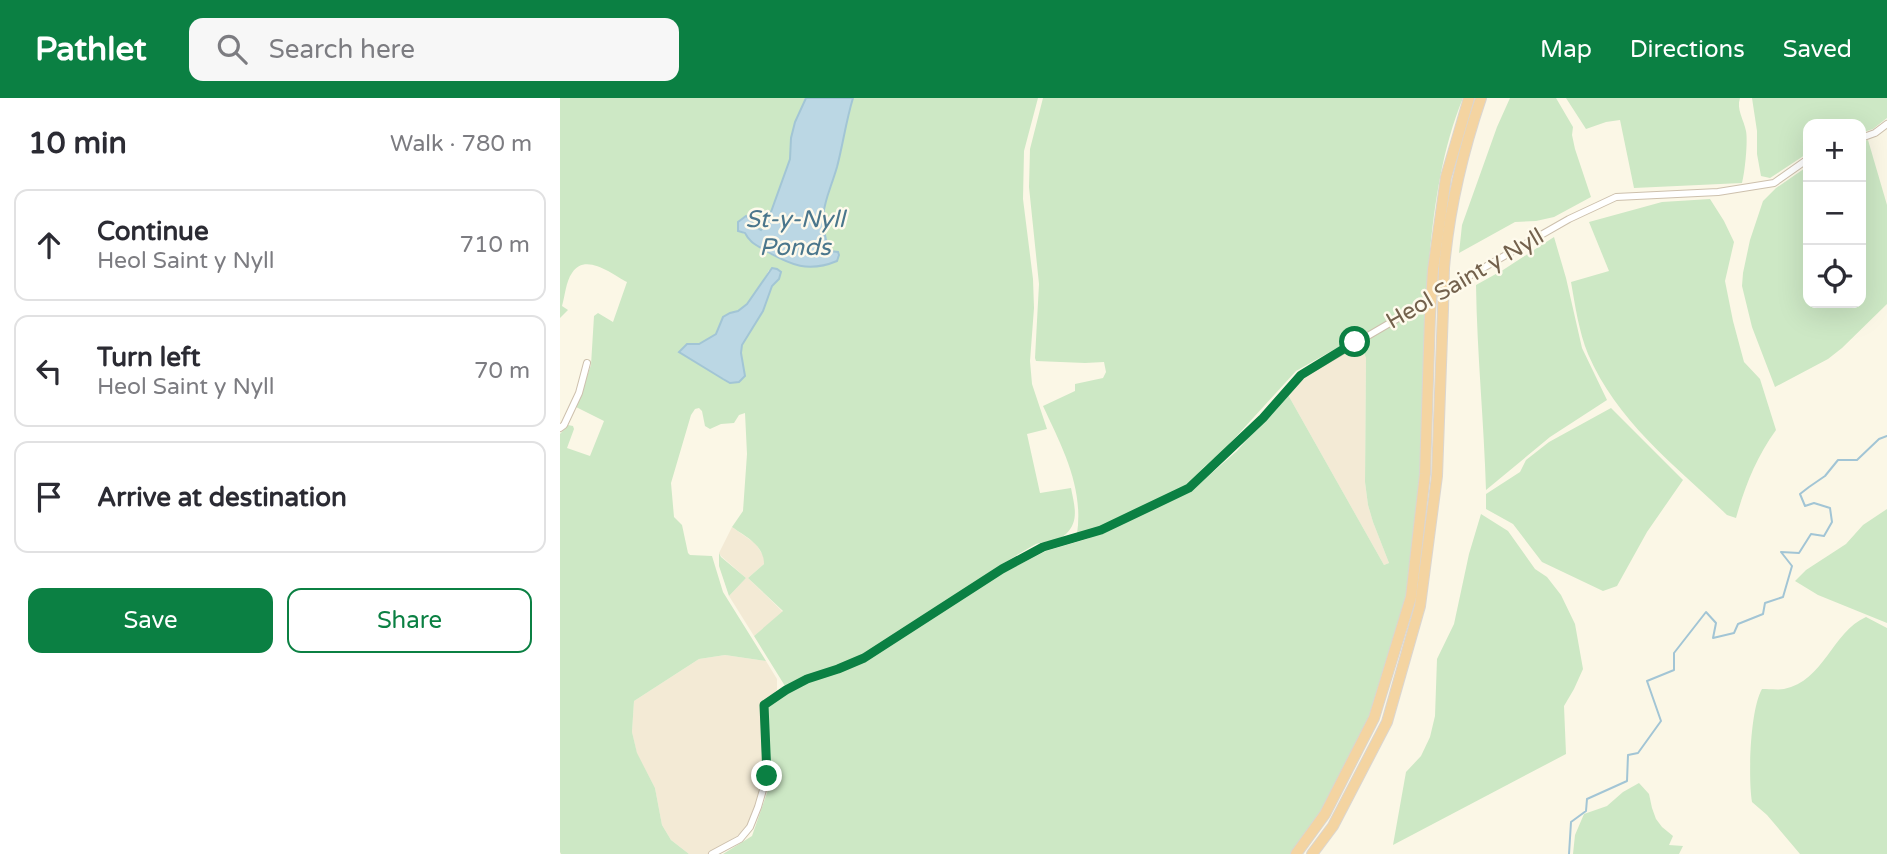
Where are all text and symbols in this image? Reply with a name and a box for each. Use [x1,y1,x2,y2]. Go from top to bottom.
search box [189,18,679,81]
text: Pathlet [35,30,147,69]
icon: search [213,30,251,68]
text: Search here [269,34,415,65]
text: Map [1540,35,1592,64]
text: Directions [1630,35,1745,64]
text: Saved [1783,35,1852,64]
map controls [1803,119,1866,308]
button: + [1803,119,1866,182]
text: 10 min [28,125,127,162]
text: Walk · 780 m [390,130,532,158]
button: − [1803,182,1866,245]
water label: St-y-Nyll Ponds [745,205,848,262]
text: Continue [97,216,209,247]
street label: Heol Saint y Nyll [1381,223,1549,335]
icon: ahead [30,226,68,264]
text: 710 m [460,231,530,259]
button: locate [1803,245,1866,308]
text: Heol Saint y Nyll [97,247,274,275]
route start [1339,326,1370,357]
text: Turn left [97,342,200,373]
icon: left [30,352,68,390]
text: 70 m [474,357,530,385]
text: Heol Saint y Nyll [97,373,274,401]
icon: arrive [30,478,68,516]
text: Arrive at destination [97,482,347,513]
button: Save [28,588,273,653]
button: Share [287,588,532,653]
route end [751,760,782,791]

